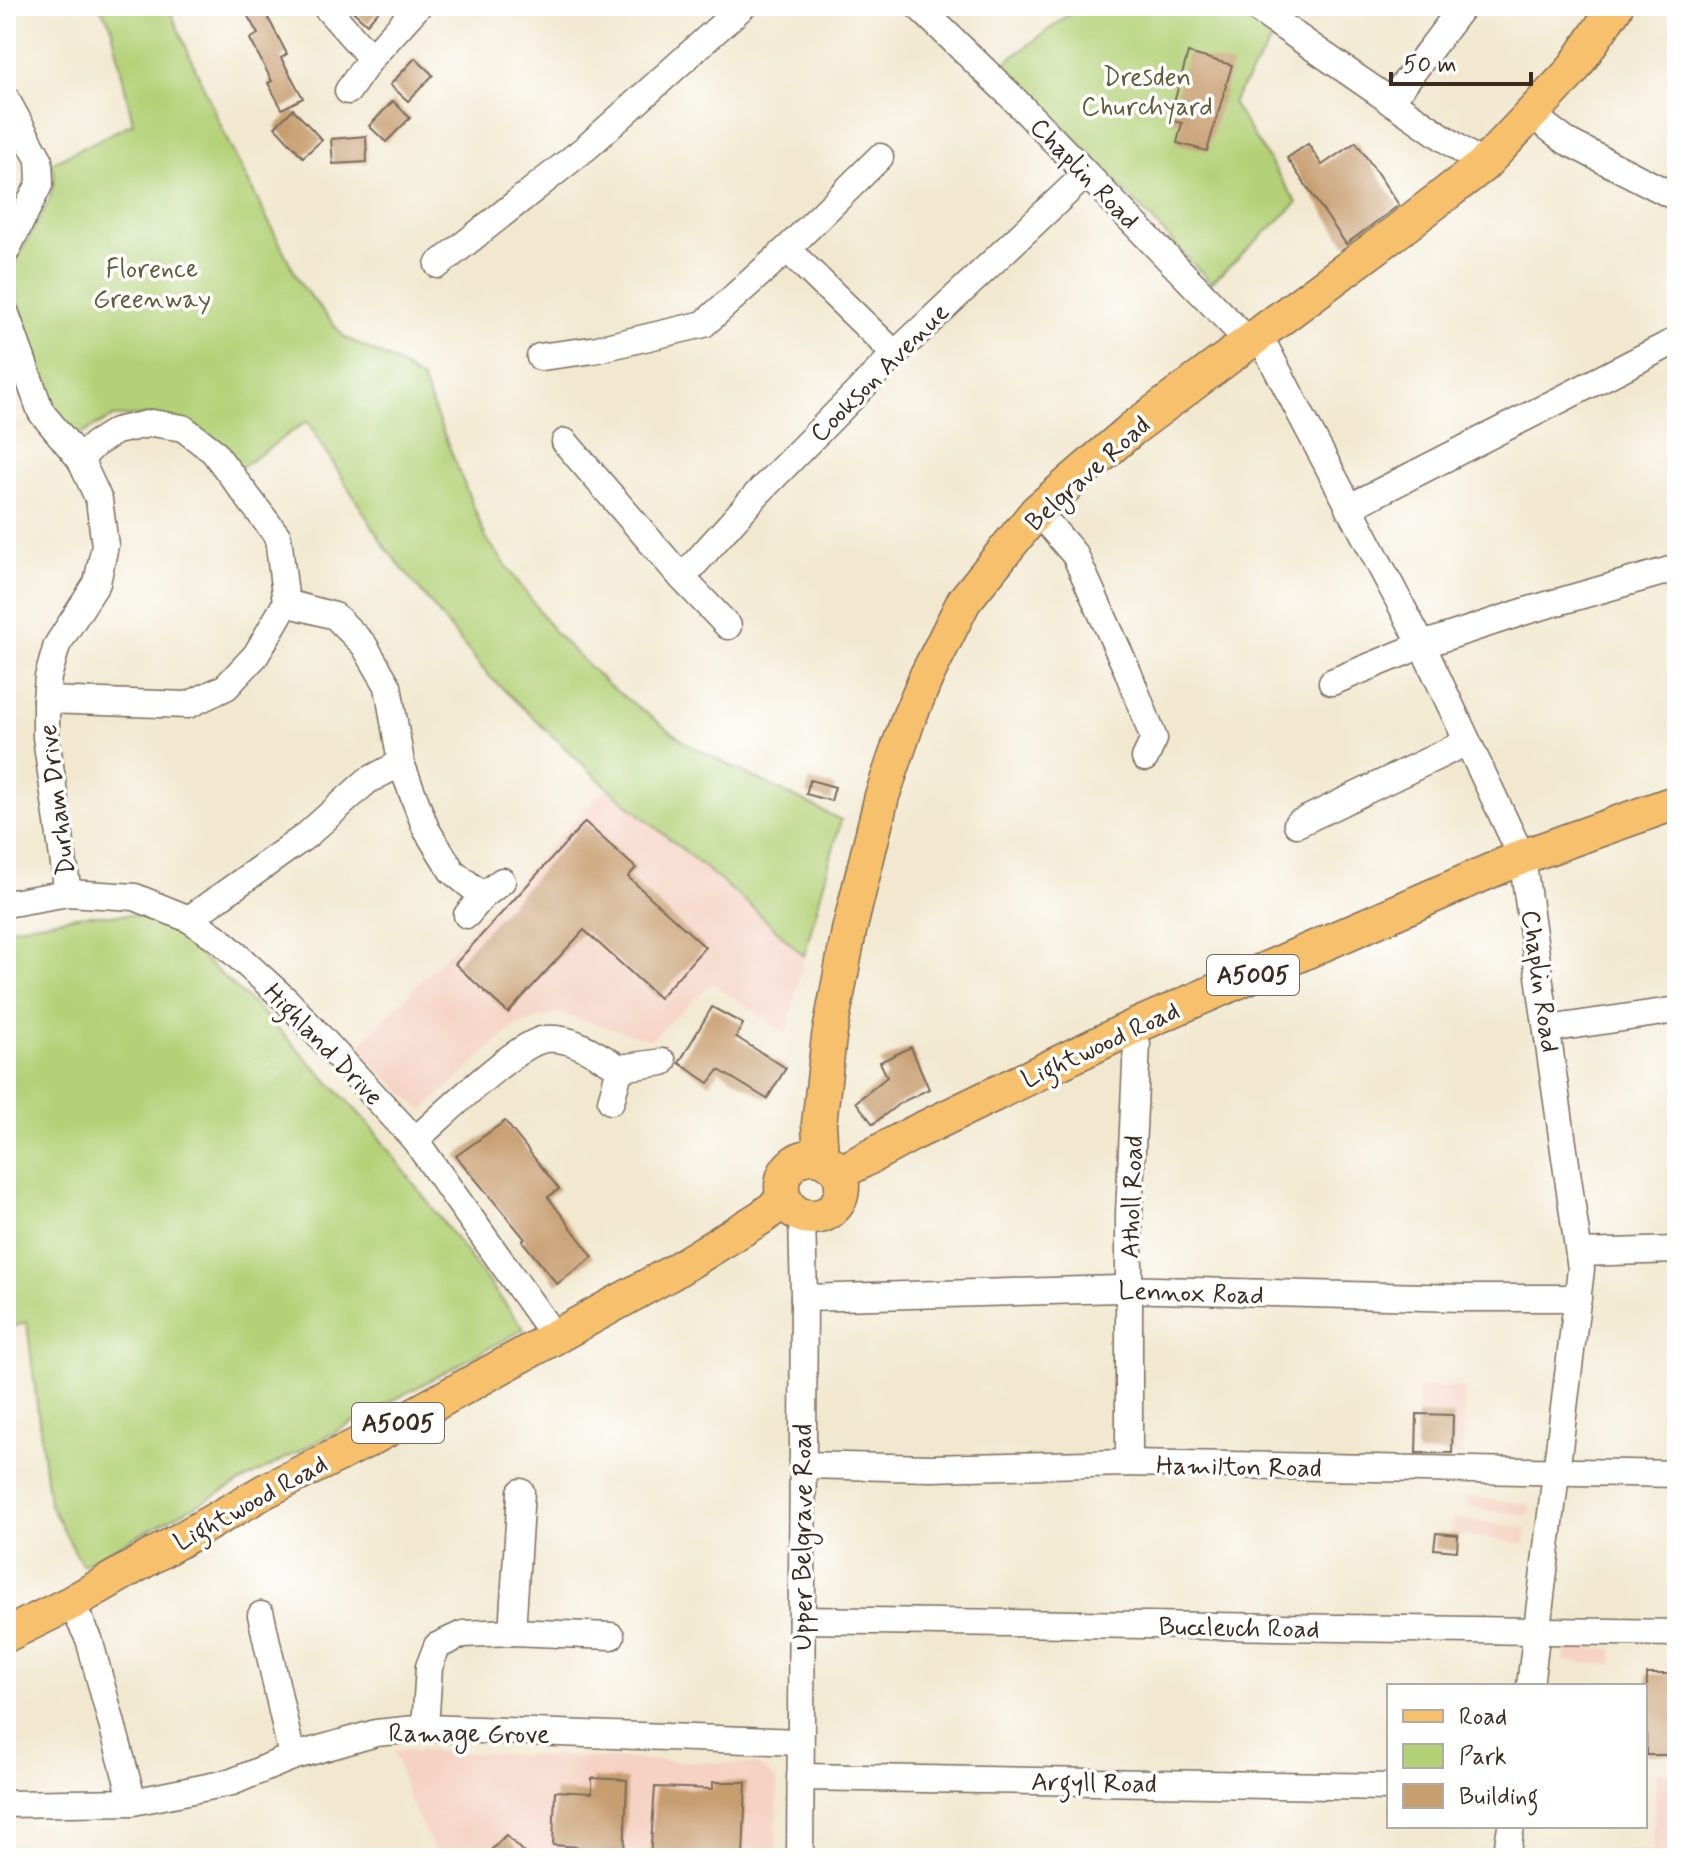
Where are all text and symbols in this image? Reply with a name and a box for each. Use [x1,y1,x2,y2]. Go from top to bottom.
scale bar [1391,36,1531,86]
text: 50 m [1403,50,1457,81]
park label: Dresden Churchyard [1081,61,1213,125]
street label: Chaplin Road [1021,111,1146,238]
park label: Florence Greenway [93,253,211,317]
street label: Cookson Avenue [803,296,958,450]
street label: Belgrave Road [1018,409,1160,541]
street label: Durham Drive [32,722,84,877]
street label: Chaplin Road [1512,908,1566,1055]
road number: A5005 [1207,955,1299,995]
street label: Highland Drive [253,977,390,1116]
street label: Lightwood Road [1016,994,1187,1100]
street label: Atholl Road [1114,1135,1152,1259]
street label: Lennox Road [1118,1274,1264,1314]
road number: A5005 [352,1403,444,1443]
street label: Upper Belgrave Road [787,1423,823,1651]
street label: Lightwood Road [168,1448,335,1563]
street label: Hamilton Road [1156,1450,1322,1486]
street label: Buccleuch Road [1158,1611,1320,1647]
legend [1387,1684,1647,1828]
text: Road [1459,1702,1507,1733]
street label: Ramage Grove [389,1718,550,1754]
text: Park [1459,1742,1507,1773]
street label: Argyll Road [1031,1766,1157,1805]
text: Building [1459,1782,1539,1816]

